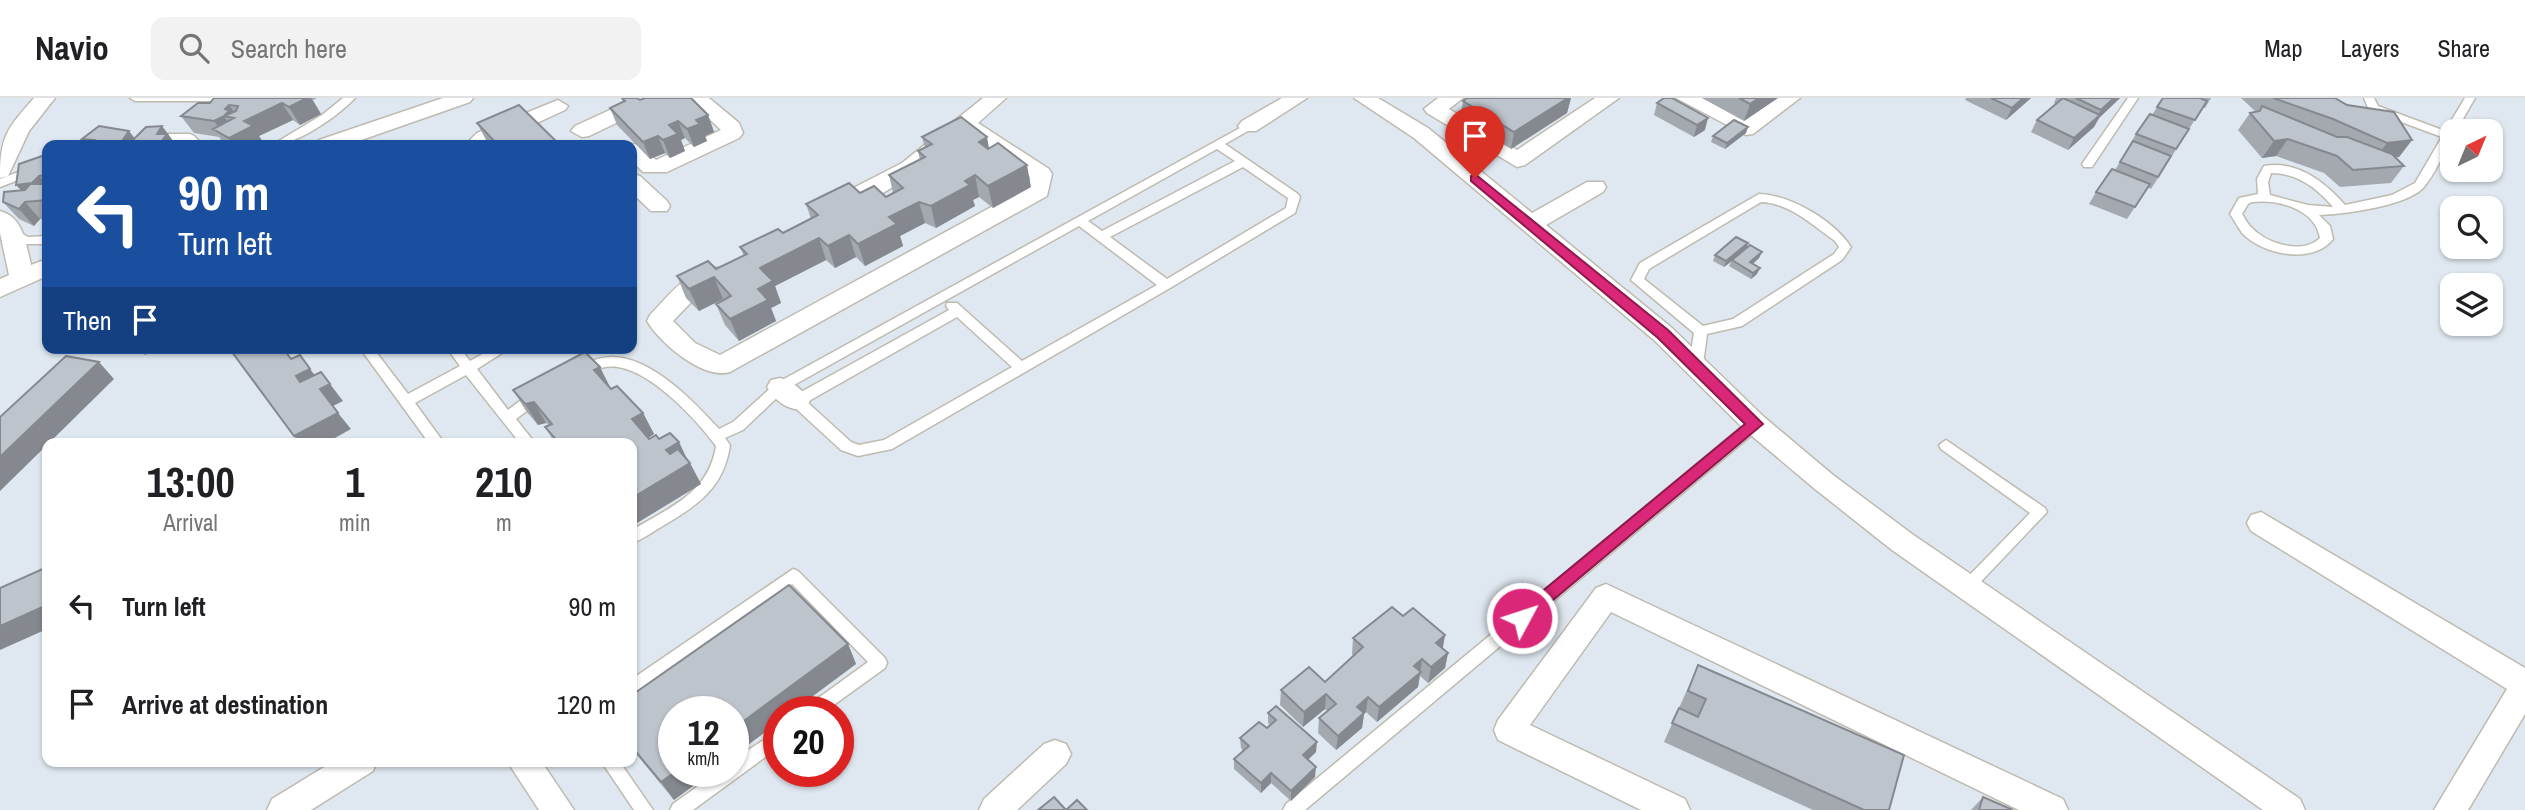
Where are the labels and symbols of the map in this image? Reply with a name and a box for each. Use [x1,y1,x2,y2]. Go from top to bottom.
pin [1445,106,1505,178]
north arrow [2440,119,2502,182]
position arrow [1485,581,1559,655]
speed limit sign: 20 [763,696,854,787]

